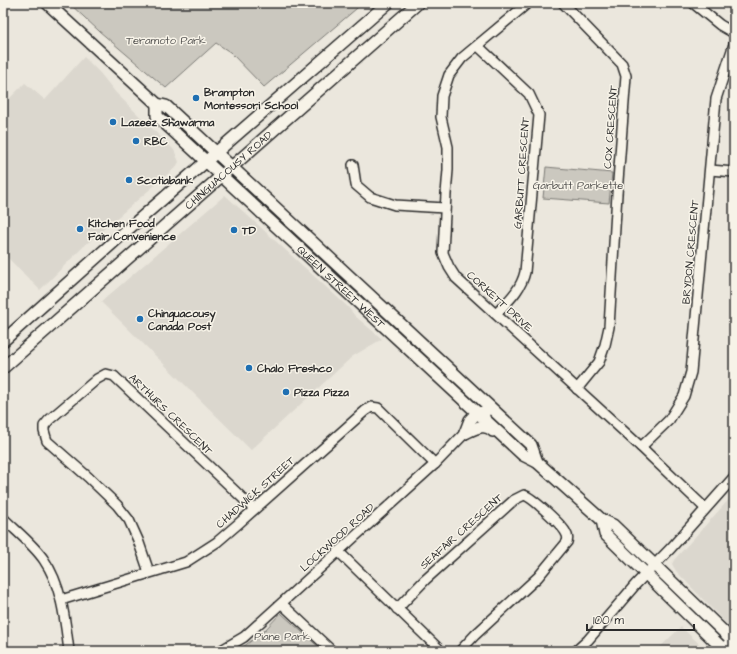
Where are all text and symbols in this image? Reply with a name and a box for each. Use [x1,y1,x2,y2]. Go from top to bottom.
park label: Teramoto Park [126,33,206,48]
place label: Brampton Montessori School [204,85,298,113]
street label: COX CRESCENT [600,85,621,169]
marker: Brampton Montessori School [191,93,201,103]
place label: Lazeez Shawarma [121,115,215,130]
marker: Lazeez Shawarma [108,117,118,127]
street label: GARBUTT CRESCENT [510,117,533,229]
street label: CHINGUACOUSY ROAD [182,128,276,213]
place label: RBC [144,134,168,149]
marker: RBC [131,136,141,146]
place label: Scotiabank [136,173,193,188]
marker: Scotiabank [124,175,134,185]
park label: Garbutt Parkette [533,178,623,193]
street label: BRYDON CRESCENT [678,199,703,305]
place label: Kitchen Food Fair Convenience [88,216,176,244]
place label: TD [241,223,257,238]
marker: Kitchen Food Fair Convenience [75,224,85,234]
marker: TD [229,225,239,235]
street label: QUEEN STREET WEST [293,242,388,332]
street label: CORKETT DRIVE [463,268,536,335]
place label: Chinguacousy Canada Post [148,306,217,334]
marker: Chinguacousy Canada Post [135,314,145,324]
place label: Chalo Freshco [257,361,333,376]
marker: Chalo Freshco [244,363,254,373]
street label: ARTHURS CRESCENT [125,370,216,458]
place label: Pizza Pizza [294,385,349,400]
marker: Pizza Pizza [281,387,291,397]
street label: CHADWICK STREET [213,453,298,532]
street label: SEAFAIR CRESCENT [417,490,506,573]
street label: LOCKWOOD ROAD [297,500,378,575]
scale bar [587,606,694,632]
text: 100 m [593,612,624,629]
park label: Piane Park [254,629,310,644]

